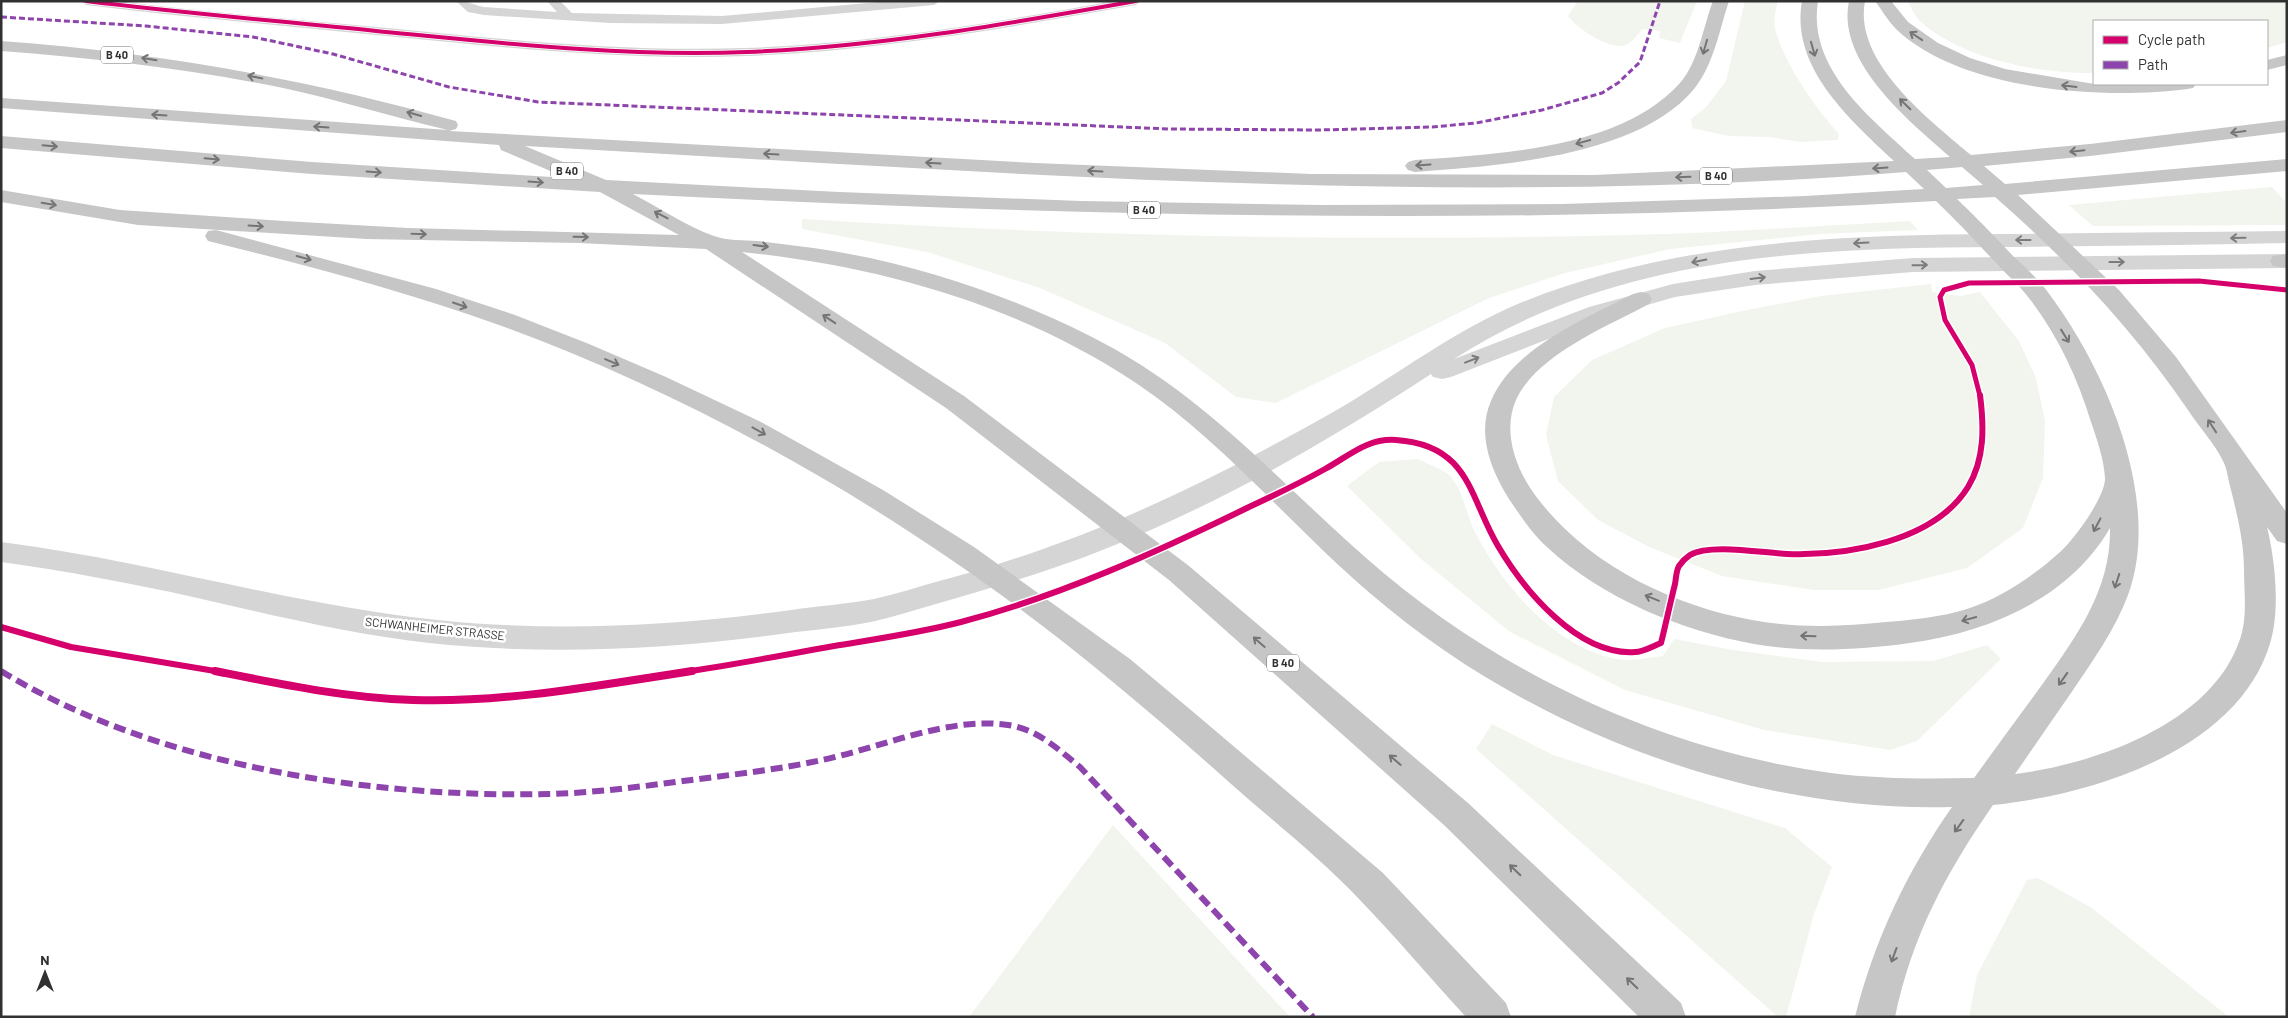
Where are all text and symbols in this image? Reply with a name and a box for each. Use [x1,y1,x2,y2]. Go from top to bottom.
legend [2093,20,2268,85]
text: Cycle path [2138,30,2205,48]
one-way arrow [1909,31,1923,41]
one-way arrow [1700,39,1710,55]
one-way arrow [1809,41,1818,57]
road number: B 40 [101,46,133,64]
one-way arrow [141,54,157,64]
text: Path [2138,55,2168,73]
one-way arrow [248,72,264,82]
one-way arrow [2061,81,2077,91]
one-way arrow [1899,98,1911,110]
one-way arrow [406,109,422,119]
one-way arrow [151,111,167,120]
one-way arrow [313,123,329,132]
one-way arrow [2231,128,2247,138]
one-way arrow [1576,138,1592,147]
one-way arrow [42,141,58,150]
one-way arrow [2069,146,2085,155]
one-way arrow [763,149,779,158]
one-way arrow [203,154,219,164]
one-way arrow [925,158,941,167]
one-way arrow [1415,160,1431,170]
road number: B 40 [551,162,583,180]
one-way arrow [1873,163,1889,172]
one-way arrow [1087,166,1103,175]
one-way arrow [365,168,381,177]
road number: B 40 [1700,168,1732,185]
one-way arrow [1675,172,1692,182]
one-way arrow [528,178,544,187]
one-way arrow [41,199,57,209]
road number: B 40 [1128,202,1160,218]
one-way arrow [654,210,669,219]
one-way arrow [248,222,264,231]
one-way arrow [410,229,426,239]
one-way arrow [573,232,589,241]
one-way arrow [2230,233,2246,243]
one-way arrow [2015,235,2032,245]
one-way arrow [1853,238,1869,248]
one-way arrow [752,241,768,251]
one-way arrow [296,254,312,264]
one-way arrow [1692,257,1708,266]
one-way arrow [2109,257,2125,267]
one-way arrow [1912,260,1928,269]
one-way arrow [1750,273,1766,283]
one-way arrow [452,300,468,310]
one-way arrow [822,314,836,324]
one-way arrow [2059,329,2070,343]
one-way arrow [1464,355,1479,364]
one-way arrow [604,358,619,368]
one-way arrow [2206,419,2217,433]
one-way arrow [751,427,766,437]
one-way arrow [2092,517,2101,532]
one-way arrow [2112,573,2122,589]
one-way arrow [1645,592,1660,602]
street label: SCHWANHEIMER STRASSE [365,614,506,642]
one-way arrow [1962,615,1978,624]
one-way arrow [1801,631,1817,640]
one-way arrow [1253,636,1266,648]
road number: B 40 [1267,654,1299,671]
one-way arrow [2058,672,2068,686]
one-way arrow [1389,755,1402,766]
one-way arrow [1954,819,1964,833]
one-way arrow [1508,864,1521,876]
one-way arrow [1889,947,1898,962]
north arrow [20,948,70,998]
text: N [40,951,50,968]
one-way arrow [1625,977,1638,989]

